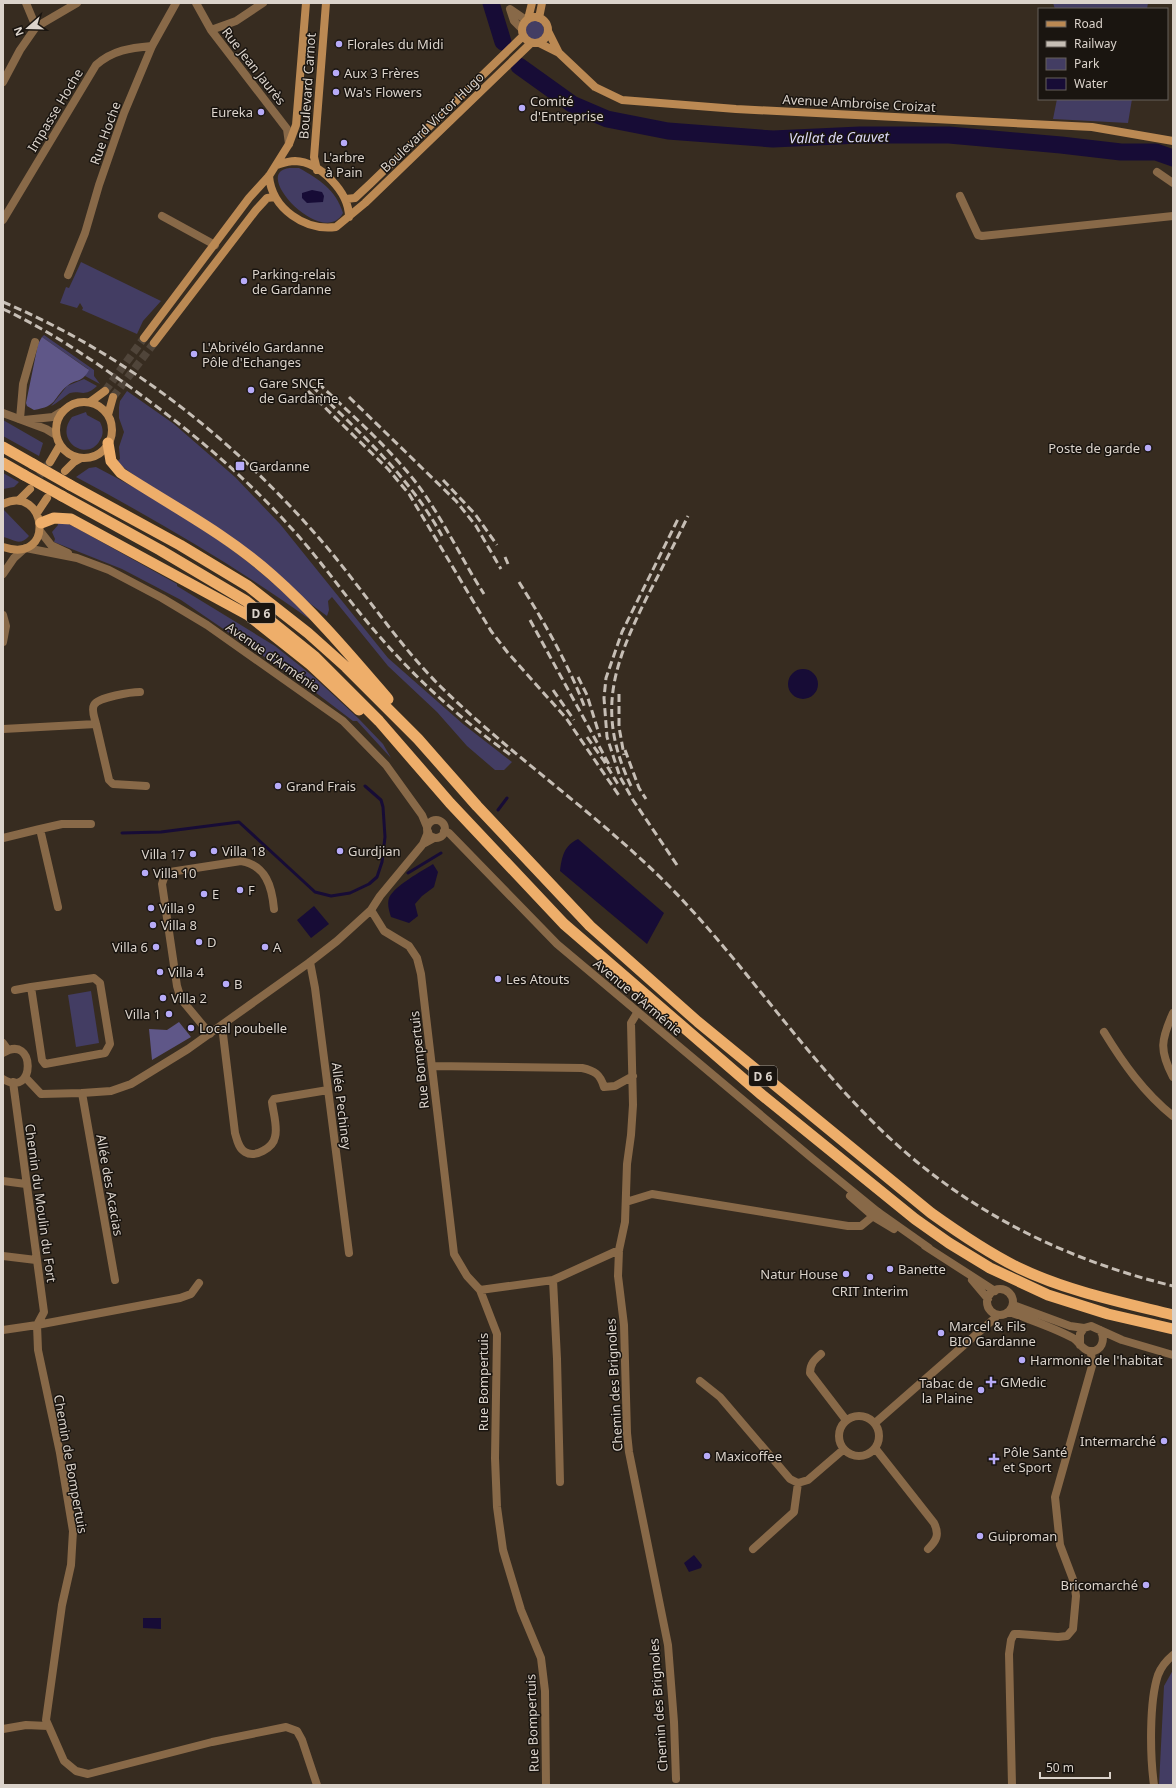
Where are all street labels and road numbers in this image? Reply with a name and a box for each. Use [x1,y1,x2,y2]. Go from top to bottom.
street label: Rue Jean Jaurès [218,23,290,109]
street label: Boulevard Carnot [294,32,320,140]
street label: Impasse Hoche [23,65,87,155]
street label: Boulevard Victor Hugo [376,68,488,176]
street label: Avenue Ambroise Croizat [782,90,936,116]
street label: Rue Hoche [85,99,125,167]
road number: D 6 [247,603,275,623]
street label: Avenue d'Arménie [222,618,324,696]
street label: Avenue d'Arménie [590,954,686,1040]
street label: Rue Bompertuis [405,1010,433,1110]
street label: Allée Pechiney [328,1061,356,1151]
road number: D 6 [749,1066,777,1086]
street label: Chemin du Moulin du Fort [21,1123,61,1284]
street label: Allée des Acacias [92,1133,128,1237]
street label: Chemin des Brignoles [602,1318,626,1452]
street label: Rue Bompertuis [474,1333,492,1431]
street label: Chemin de Bompertuis [50,1393,92,1535]
street label: Chemin des Brignoles [644,1638,672,1772]
street label: Rue Bompertuis [521,1674,543,1772]

